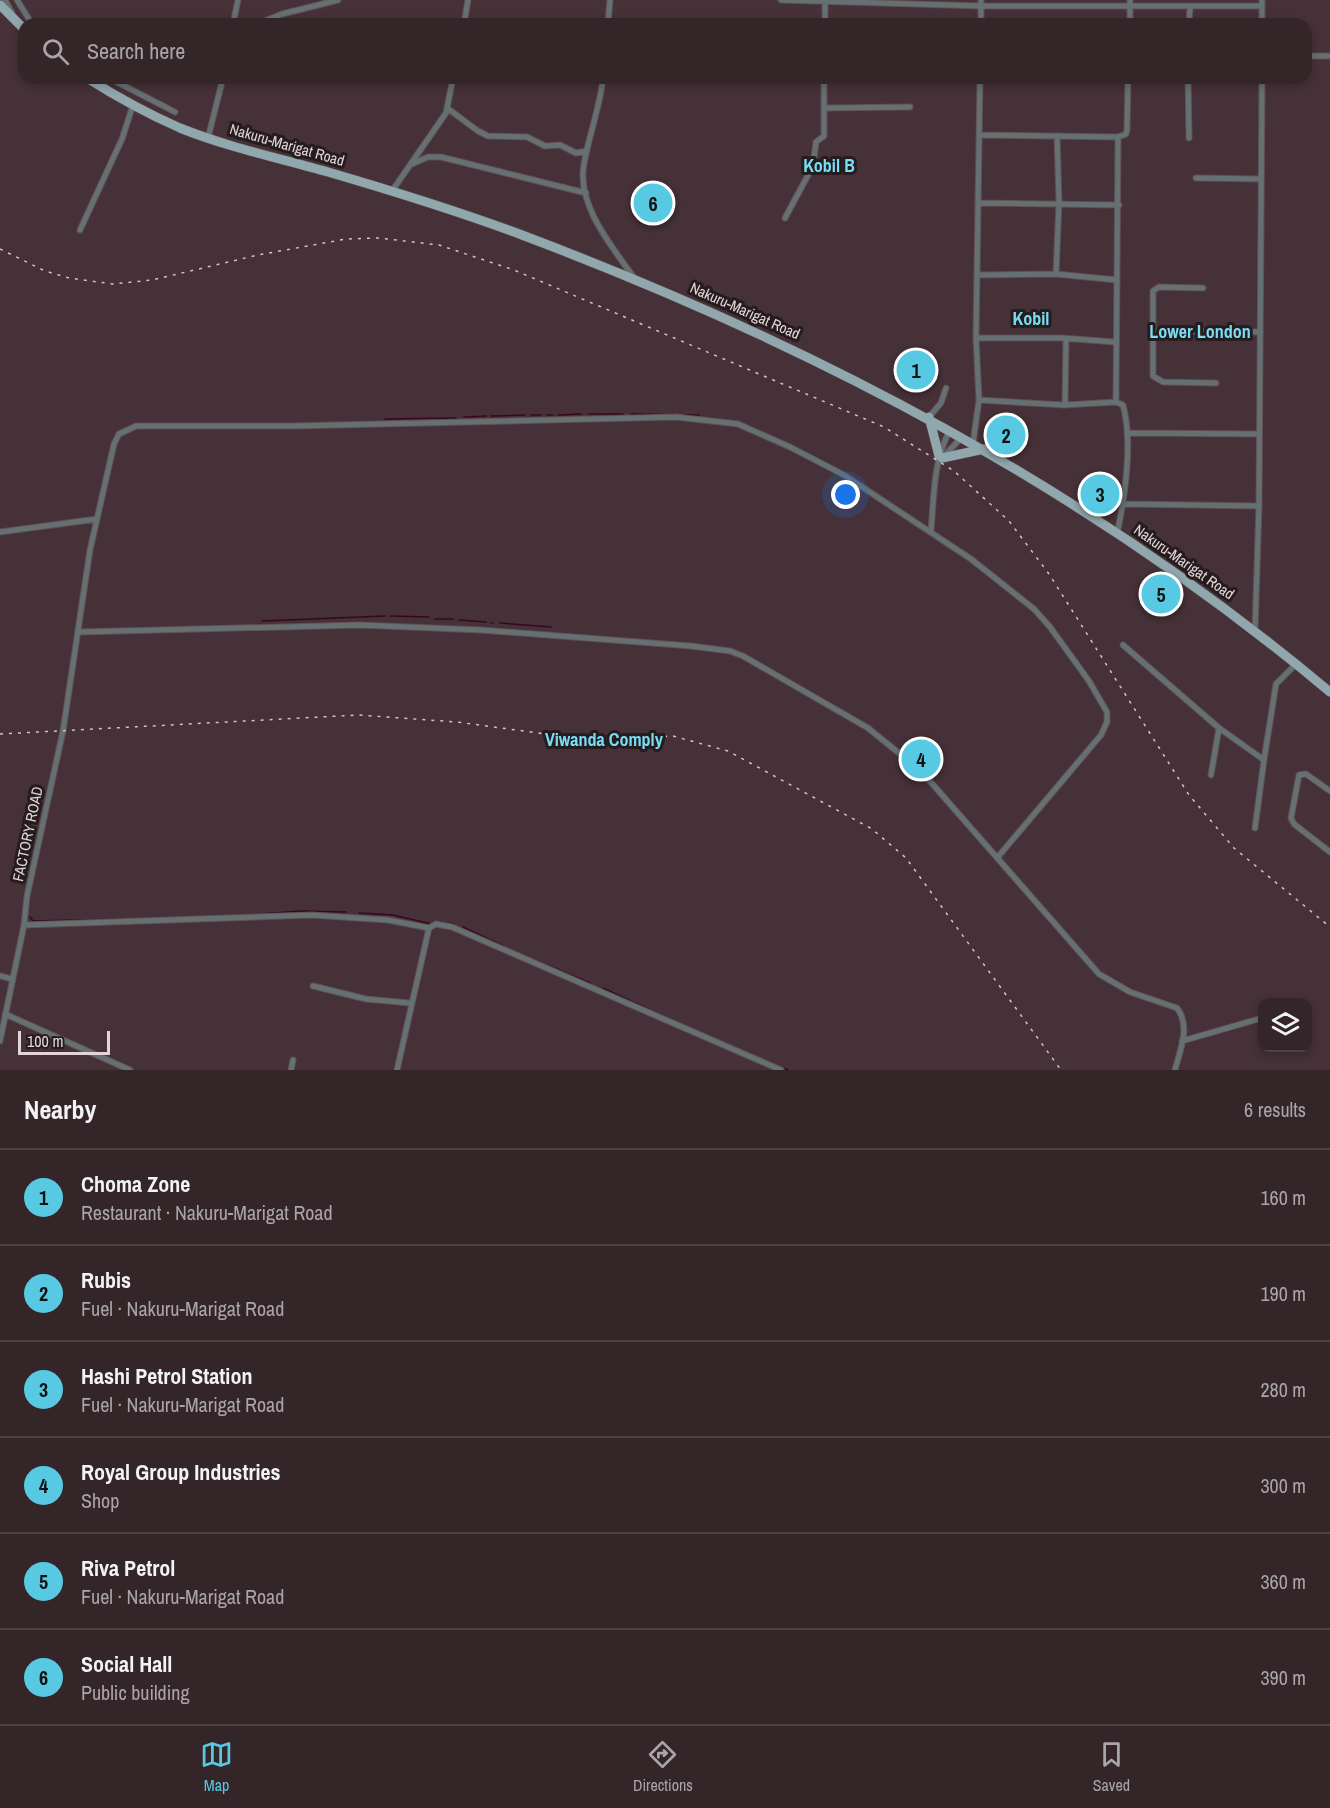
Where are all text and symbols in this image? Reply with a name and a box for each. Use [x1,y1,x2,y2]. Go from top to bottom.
search box [18,18,1312,84]
icon: search [39,35,72,68]
text: Search here [87,36,185,66]
street label: Nakuru-Marigat Road [227,118,347,171]
district label: Kobil B [803,153,855,178]
pin: 6 [634,180,672,226]
street label: Nakuru-Marigat Road [687,277,803,344]
district label: Kobil [1013,306,1049,331]
district label: Lower London [1149,319,1251,344]
pin: 1 [896,348,936,392]
pin: 2 [986,412,1026,458]
pin: 3 [1080,472,1120,516]
your location [831,480,860,509]
street label: Nakuru-Marigat Road [1130,519,1239,604]
pin: 5 [1142,572,1180,616]
district label: Viwanda Comply [545,727,664,752]
pin: 4 [902,736,940,782]
street label: FACTORY ROAD [7,784,48,883]
map controls [1258,998,1312,1052]
button: layers [1258,998,1312,1052]
scale bar [18,1028,110,1056]
text: 100 m [27,1030,63,1052]
text: Nearby [24,1092,96,1127]
text: 6 results [1244,1096,1306,1123]
text: Choma Zone [81,1169,190,1199]
text: 1 [39,1184,48,1211]
text: 160 m [1260,1184,1306,1211]
text: Restaurant · Nakuru-Marigat Road [81,1199,333,1226]
text: Rubis [81,1265,131,1295]
text: 2 [39,1280,48,1307]
text: 190 m [1260,1280,1306,1307]
text: Fuel · Nakuru-Marigat Road [81,1295,284,1322]
text: Hashi Petrol Station [81,1361,252,1391]
text: 3 [39,1376,48,1403]
text: 280 m [1260,1376,1306,1403]
text: Fuel · Nakuru-Marigat Road [81,1391,284,1418]
text: Royal Group Industries [81,1457,281,1487]
text: 4 [39,1472,48,1499]
text: 300 m [1260,1472,1306,1499]
text: Shop [81,1487,119,1514]
text: Riva Petrol [81,1553,175,1583]
text: 5 [39,1568,48,1595]
text: 360 m [1260,1568,1306,1595]
text: Fuel · Nakuru-Marigat Road [81,1583,284,1610]
text: Social Hall [81,1649,172,1679]
text: 6 [39,1664,48,1691]
text: 390 m [1260,1664,1306,1691]
text: Public building [81,1679,190,1706]
tab: Map [200,1738,233,1796]
tab: Directions [633,1738,693,1796]
tab: Saved [1093,1738,1130,1796]

